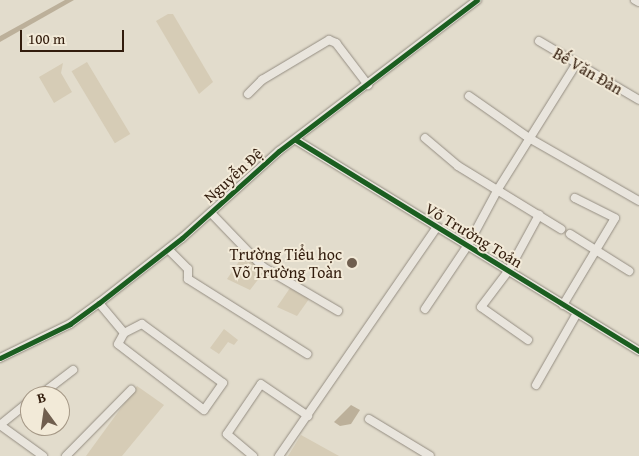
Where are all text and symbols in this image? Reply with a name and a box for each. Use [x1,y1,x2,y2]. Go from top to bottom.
scale bar [22,20,126,52]
text: 100 m [28,28,65,49]
street label: Bế Văn Đàn [550,43,626,99]
street label: Nguyễn Đệ [200,144,266,206]
street label: Võ Trường Toản [422,198,526,272]
place label: Trường Tiểu học Võ Trường Toàn [230,244,342,282]
marker: Trường Tiểu học Võ Trường Toàn [346,257,358,269]
north arrow [20,386,70,436]
text: B [35,387,48,408]

